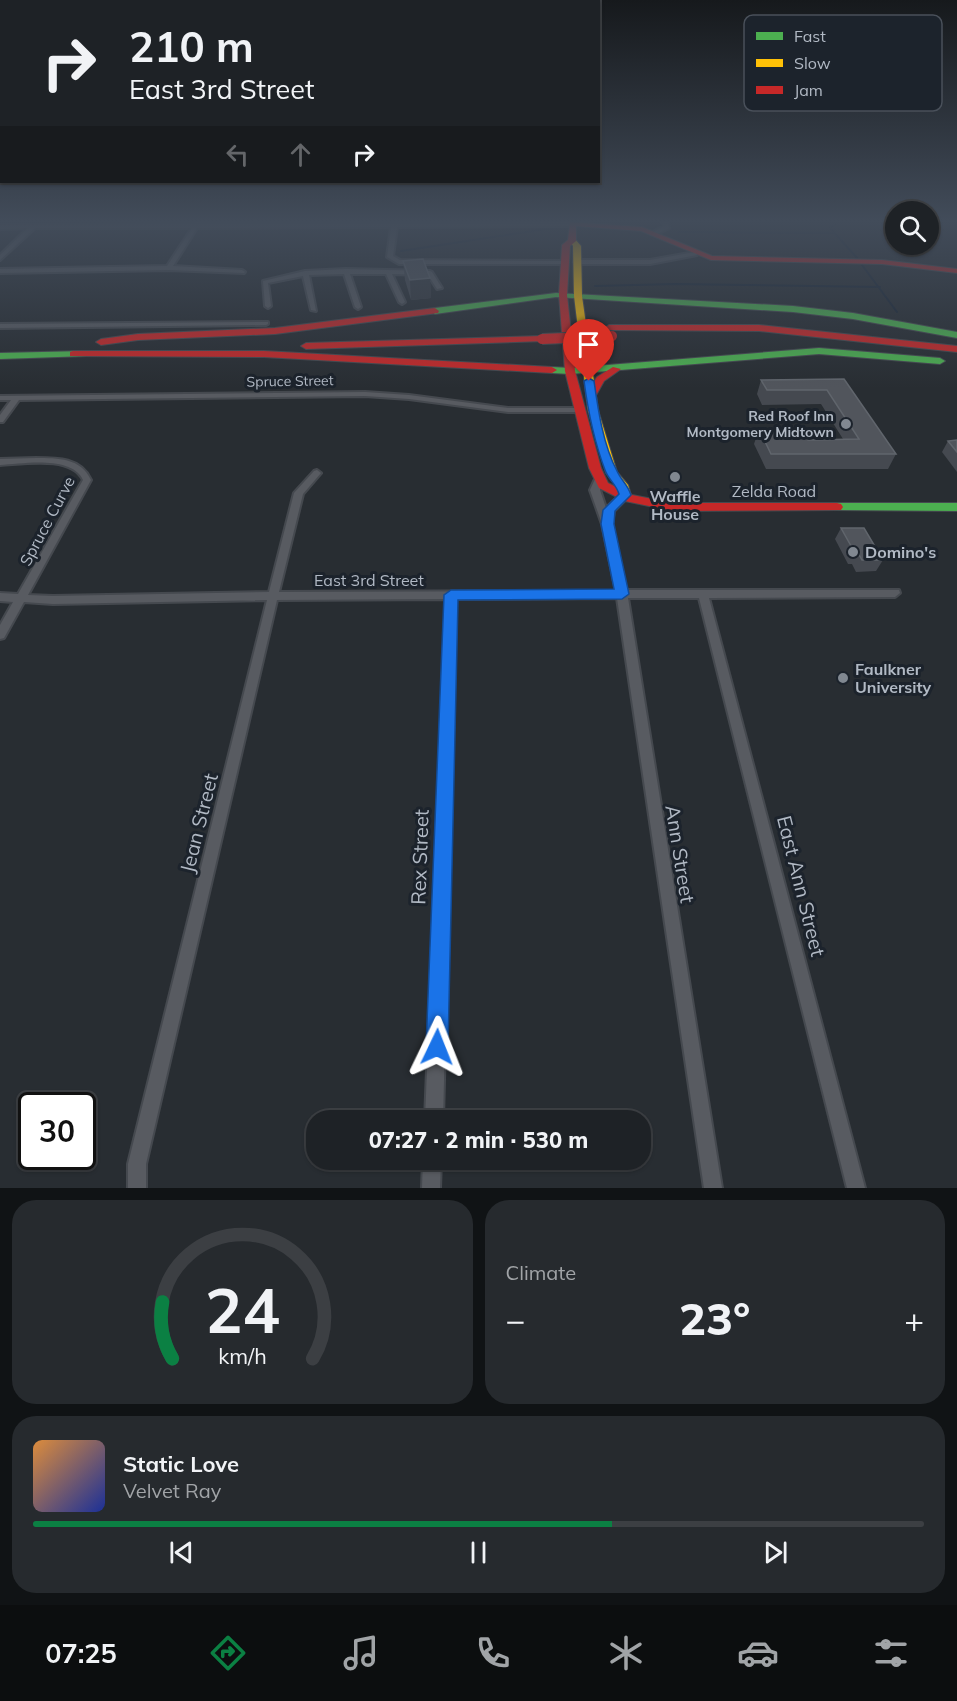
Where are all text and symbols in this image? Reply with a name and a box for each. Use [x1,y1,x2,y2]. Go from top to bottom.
legend [744,15,942,111]
text: 210 m [129,20,254,73]
icon: right [30,24,108,102]
text: Fast [794,26,826,46]
text: Slow [794,53,831,73]
text: East 3rd Street [129,72,314,106]
text: Jam [794,80,823,100]
icon: left [221,138,254,171]
icon: ahead [284,138,317,171]
icon: right [347,138,380,171]
map controls [885,201,939,255]
button: search [885,201,939,255]
pin [563,319,614,381]
icon: arrive [572,328,605,361]
street label: Spruce Street [246,371,334,391]
place label: Red Roof Inn Montgomery Midtown [687,407,834,441]
marker: Red Roof Inn Montgomery Midtown [839,417,853,431]
marker: Waffle House [668,470,682,484]
street label: Spruce Curve [15,473,79,569]
street label: Zelda Road [732,481,816,501]
place label: Waffle House [649,486,701,524]
place label: Domino's [865,542,936,562]
marker: Domino's [846,545,860,559]
street label: East 3rd Street [314,570,424,590]
place label: Faulkner University [855,659,932,697]
marker: Faulkner University [836,671,850,685]
street label: Jean Street [174,771,223,875]
street label: Ann Street [660,803,701,905]
street label: Rex Street [405,809,434,905]
street label: East Ann Street [772,813,831,959]
position arrow [405,1015,469,1079]
speed limit sign: 30 [18,1092,96,1170]
text: 07:27 · 2 min · 530 m [369,1126,588,1154]
text: Climate [506,1260,576,1285]
text: 24 [205,1270,280,1349]
text: 23° [679,1290,750,1346]
text: − [506,1299,525,1340]
text: + [904,1299,924,1340]
text: km/h [218,1342,266,1369]
text: Static Love [123,1450,239,1478]
text: Velvet Ray [123,1478,221,1503]
icon: previous [165,1536,198,1569]
icon: pause [462,1536,495,1569]
icon: next [759,1536,792,1569]
icon: directions [207,1632,249,1674]
icon: music [340,1632,382,1674]
icon: phone [472,1632,514,1674]
icon: climate [605,1632,647,1674]
icon: car [737,1632,779,1674]
icon: filters [870,1632,912,1674]
text: 07:25 [45,1636,117,1670]

